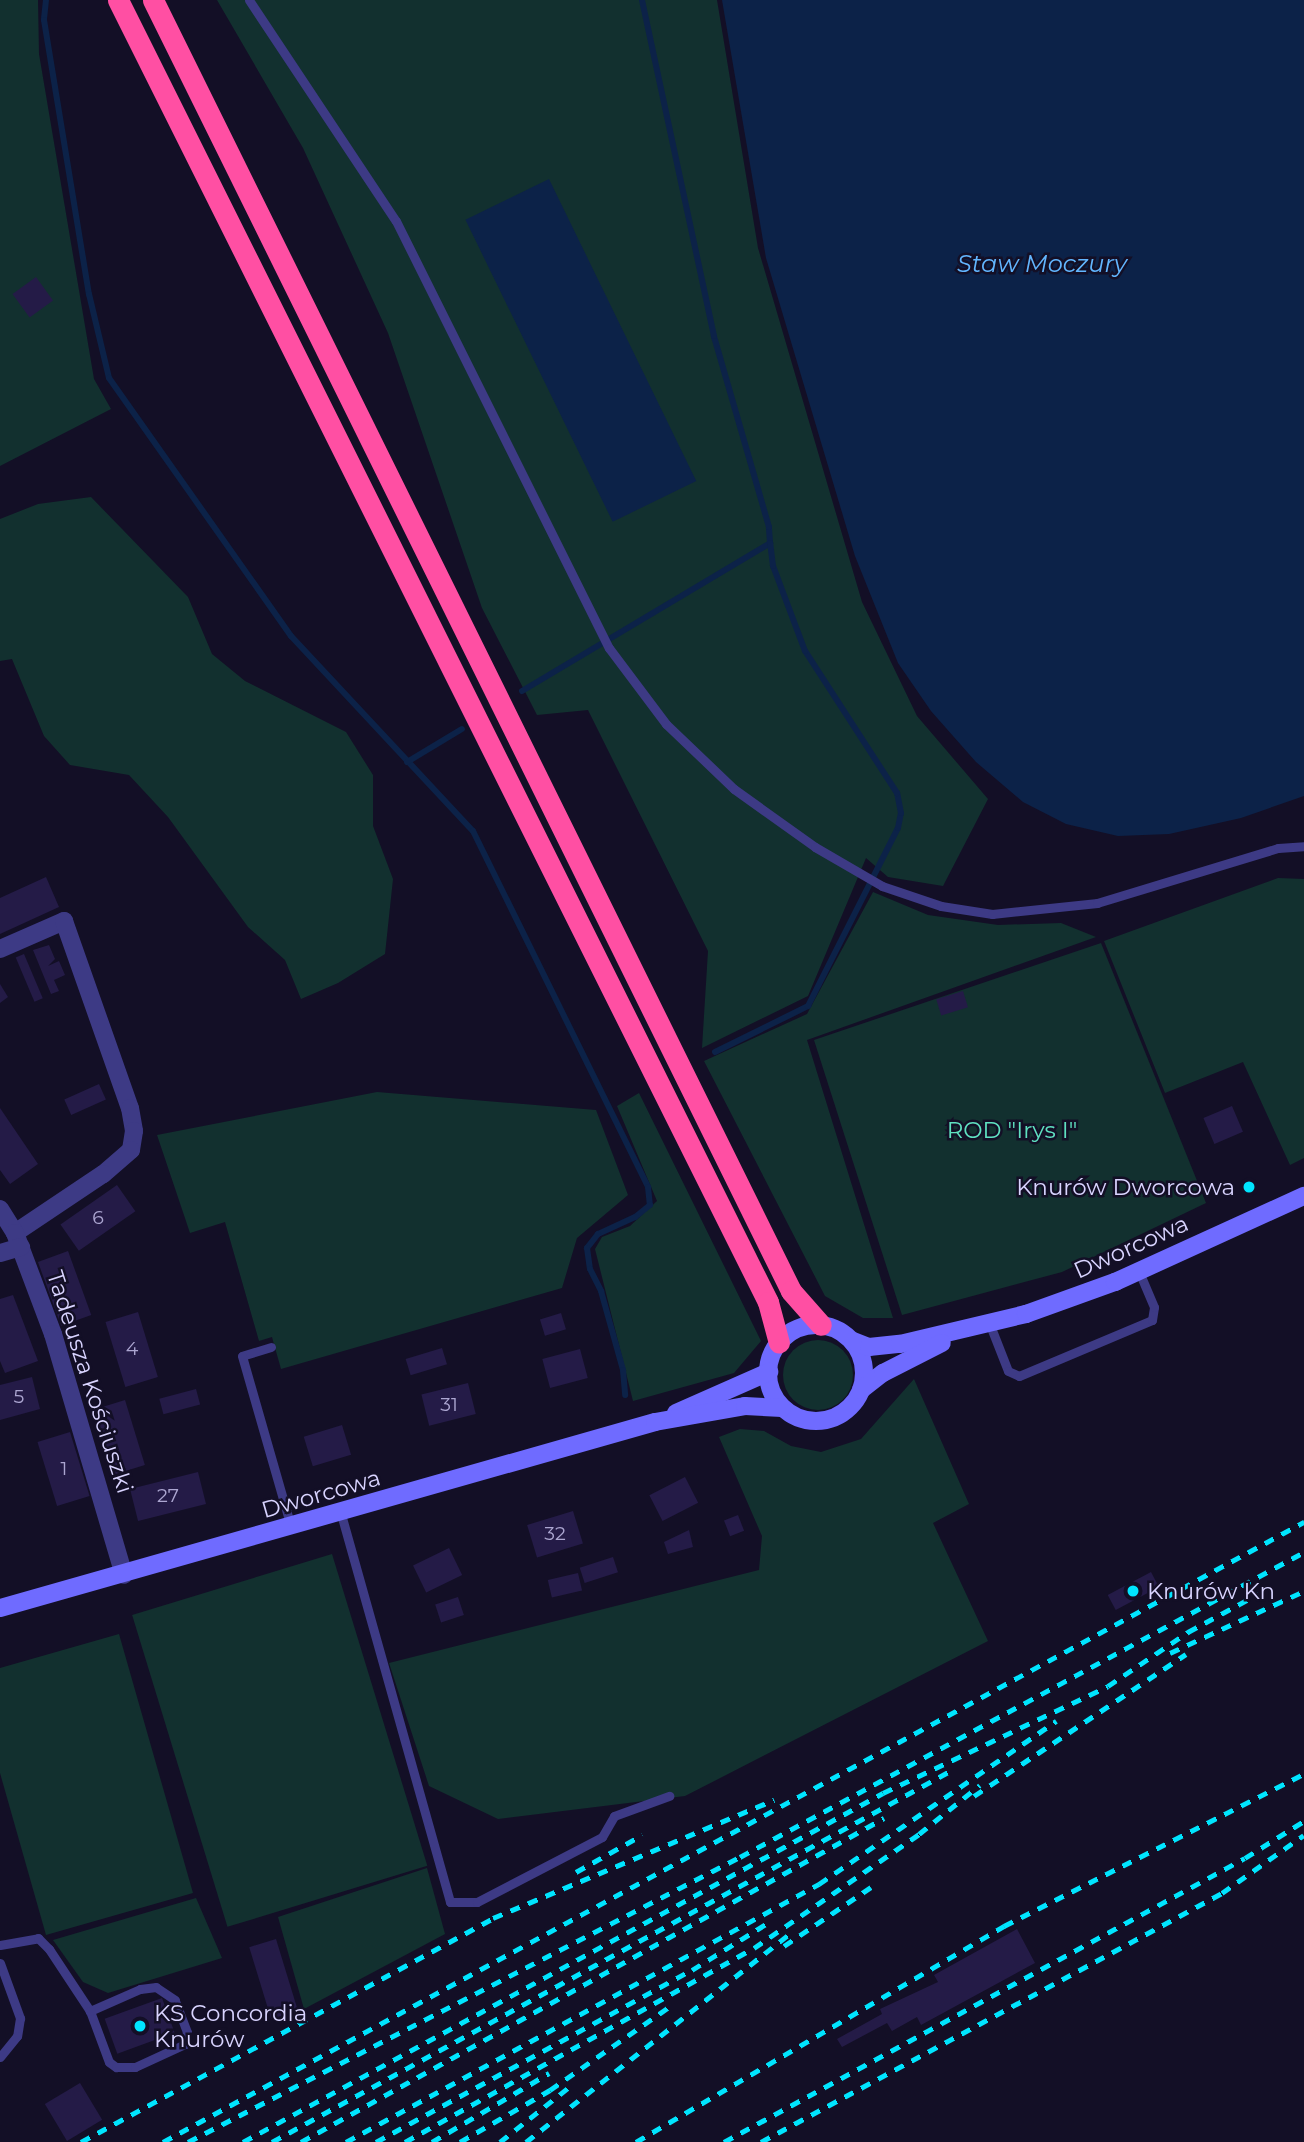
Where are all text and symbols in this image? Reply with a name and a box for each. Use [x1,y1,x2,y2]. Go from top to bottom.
water label: Staw Moczury [957,250,1127,278]
park label: ROD "Irys I" [947,1116,1077,1144]
place label: Knurów Dworcowa [1016,1173,1235,1201]
marker: Knurów Dworcowa [1241,1179,1257,1195]
house number: 6 [92,1207,104,1229]
street label: Dworcowa [1069,1210,1193,1284]
street label: Tadeusza Kościuszki [41,1267,139,1497]
house number: 4 [126,1338,138,1360]
house number: 5 [14,1386,24,1408]
house number: 31 [440,1394,458,1416]
house number: 1 [61,1458,67,1480]
street label: Dworcowa [258,1464,384,1524]
house number: 27 [157,1485,179,1507]
house number: 32 [544,1523,566,1545]
place label: Knurów Kn [1147,1577,1275,1605]
marker: Knurów Kn [1125,1583,1141,1599]
place label: KS Concordia Knurów [154,1999,307,2053]
marker: KS Concordia Knurów [132,2018,148,2034]

